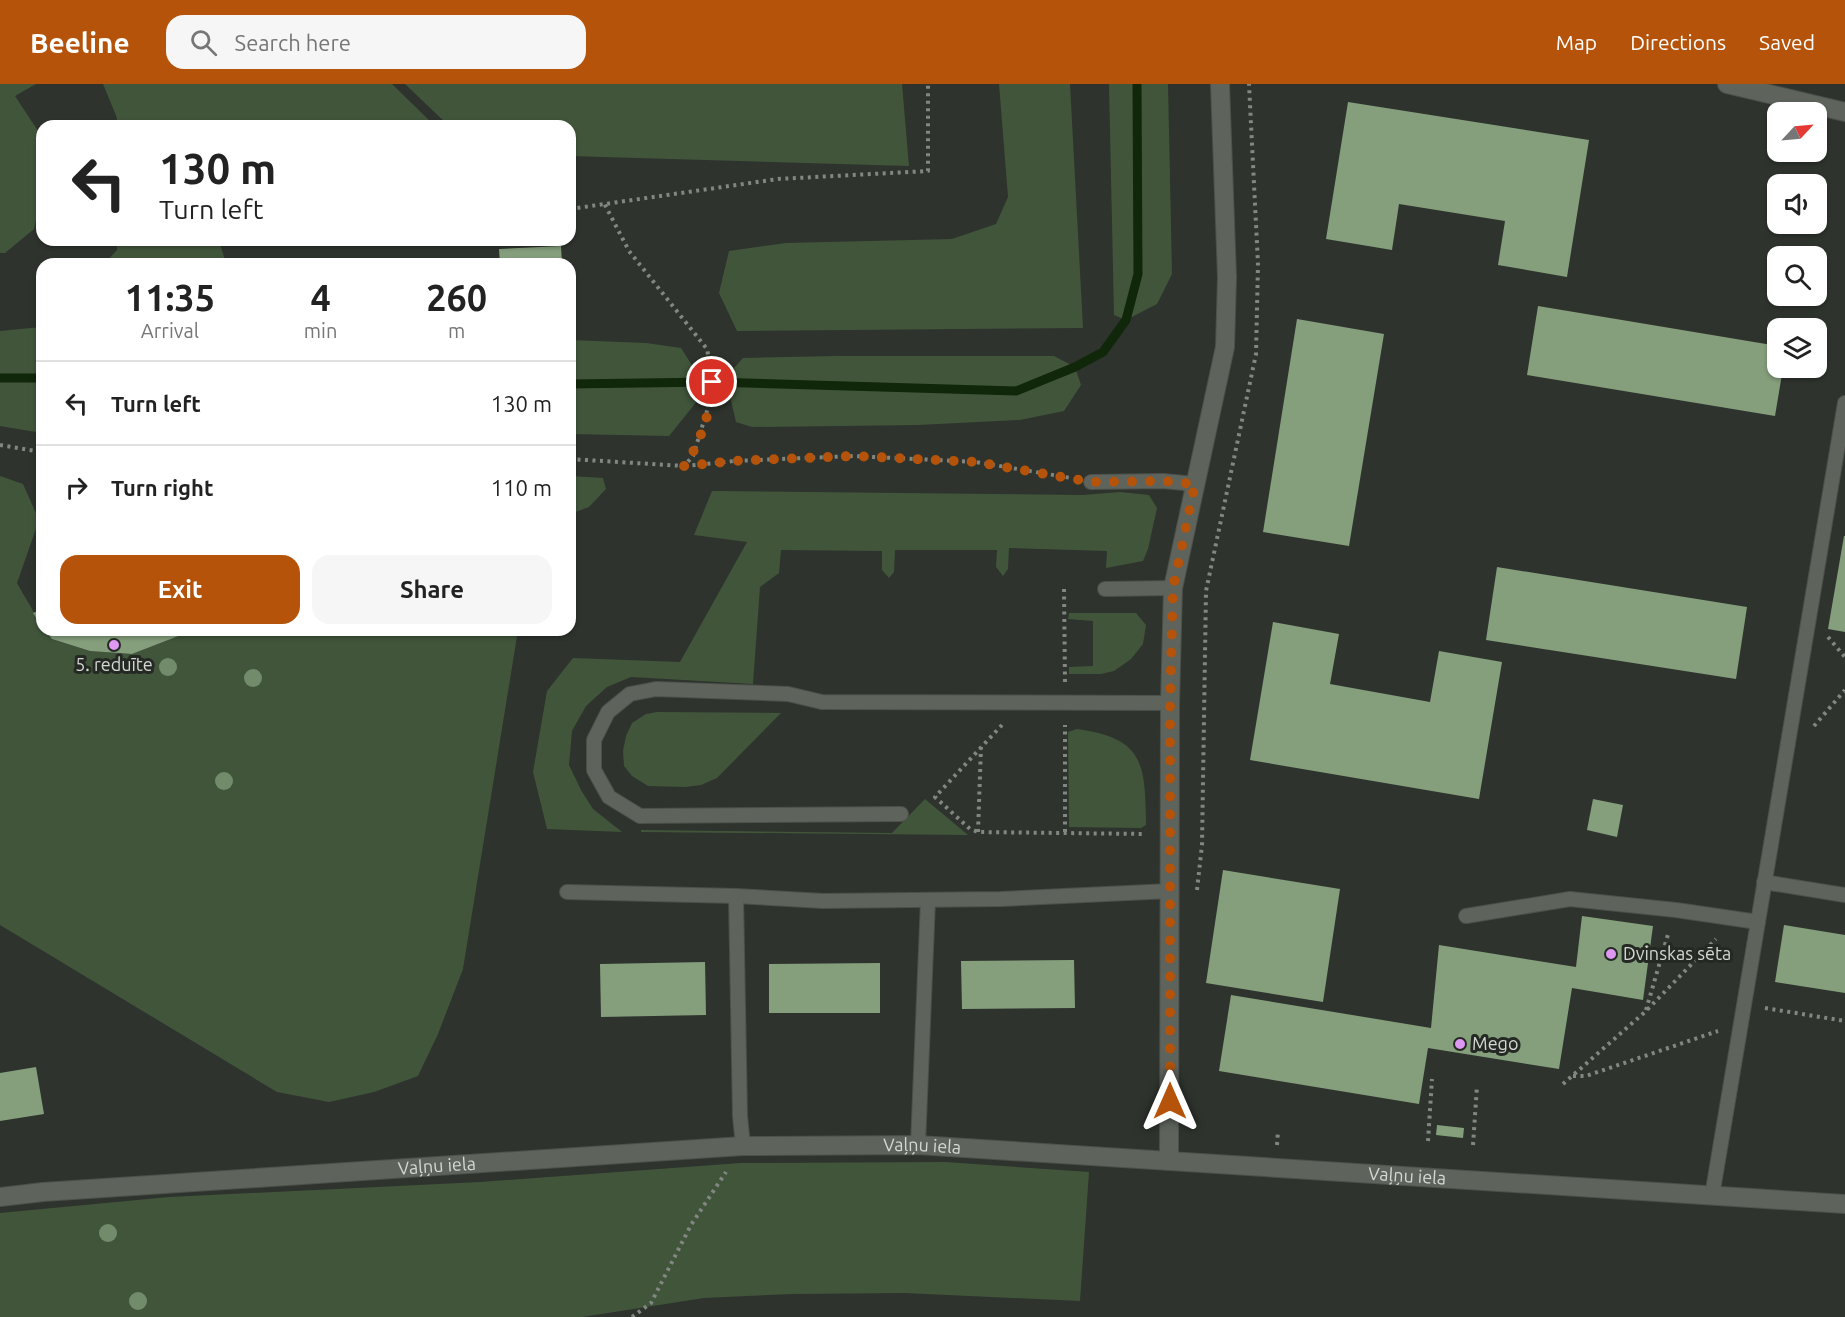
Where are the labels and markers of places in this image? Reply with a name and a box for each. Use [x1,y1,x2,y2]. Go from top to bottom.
pin [686,356,737,407]
marker: 5. reduīte [107,638,121,652]
place label: 5. reduīte [75,654,153,674]
place label: Dvinskas sēta [1623,943,1731,963]
marker: Dvinskas sēta [1604,947,1618,961]
place label: Mego [1472,1033,1518,1053]
marker: Mego [1453,1037,1467,1051]

